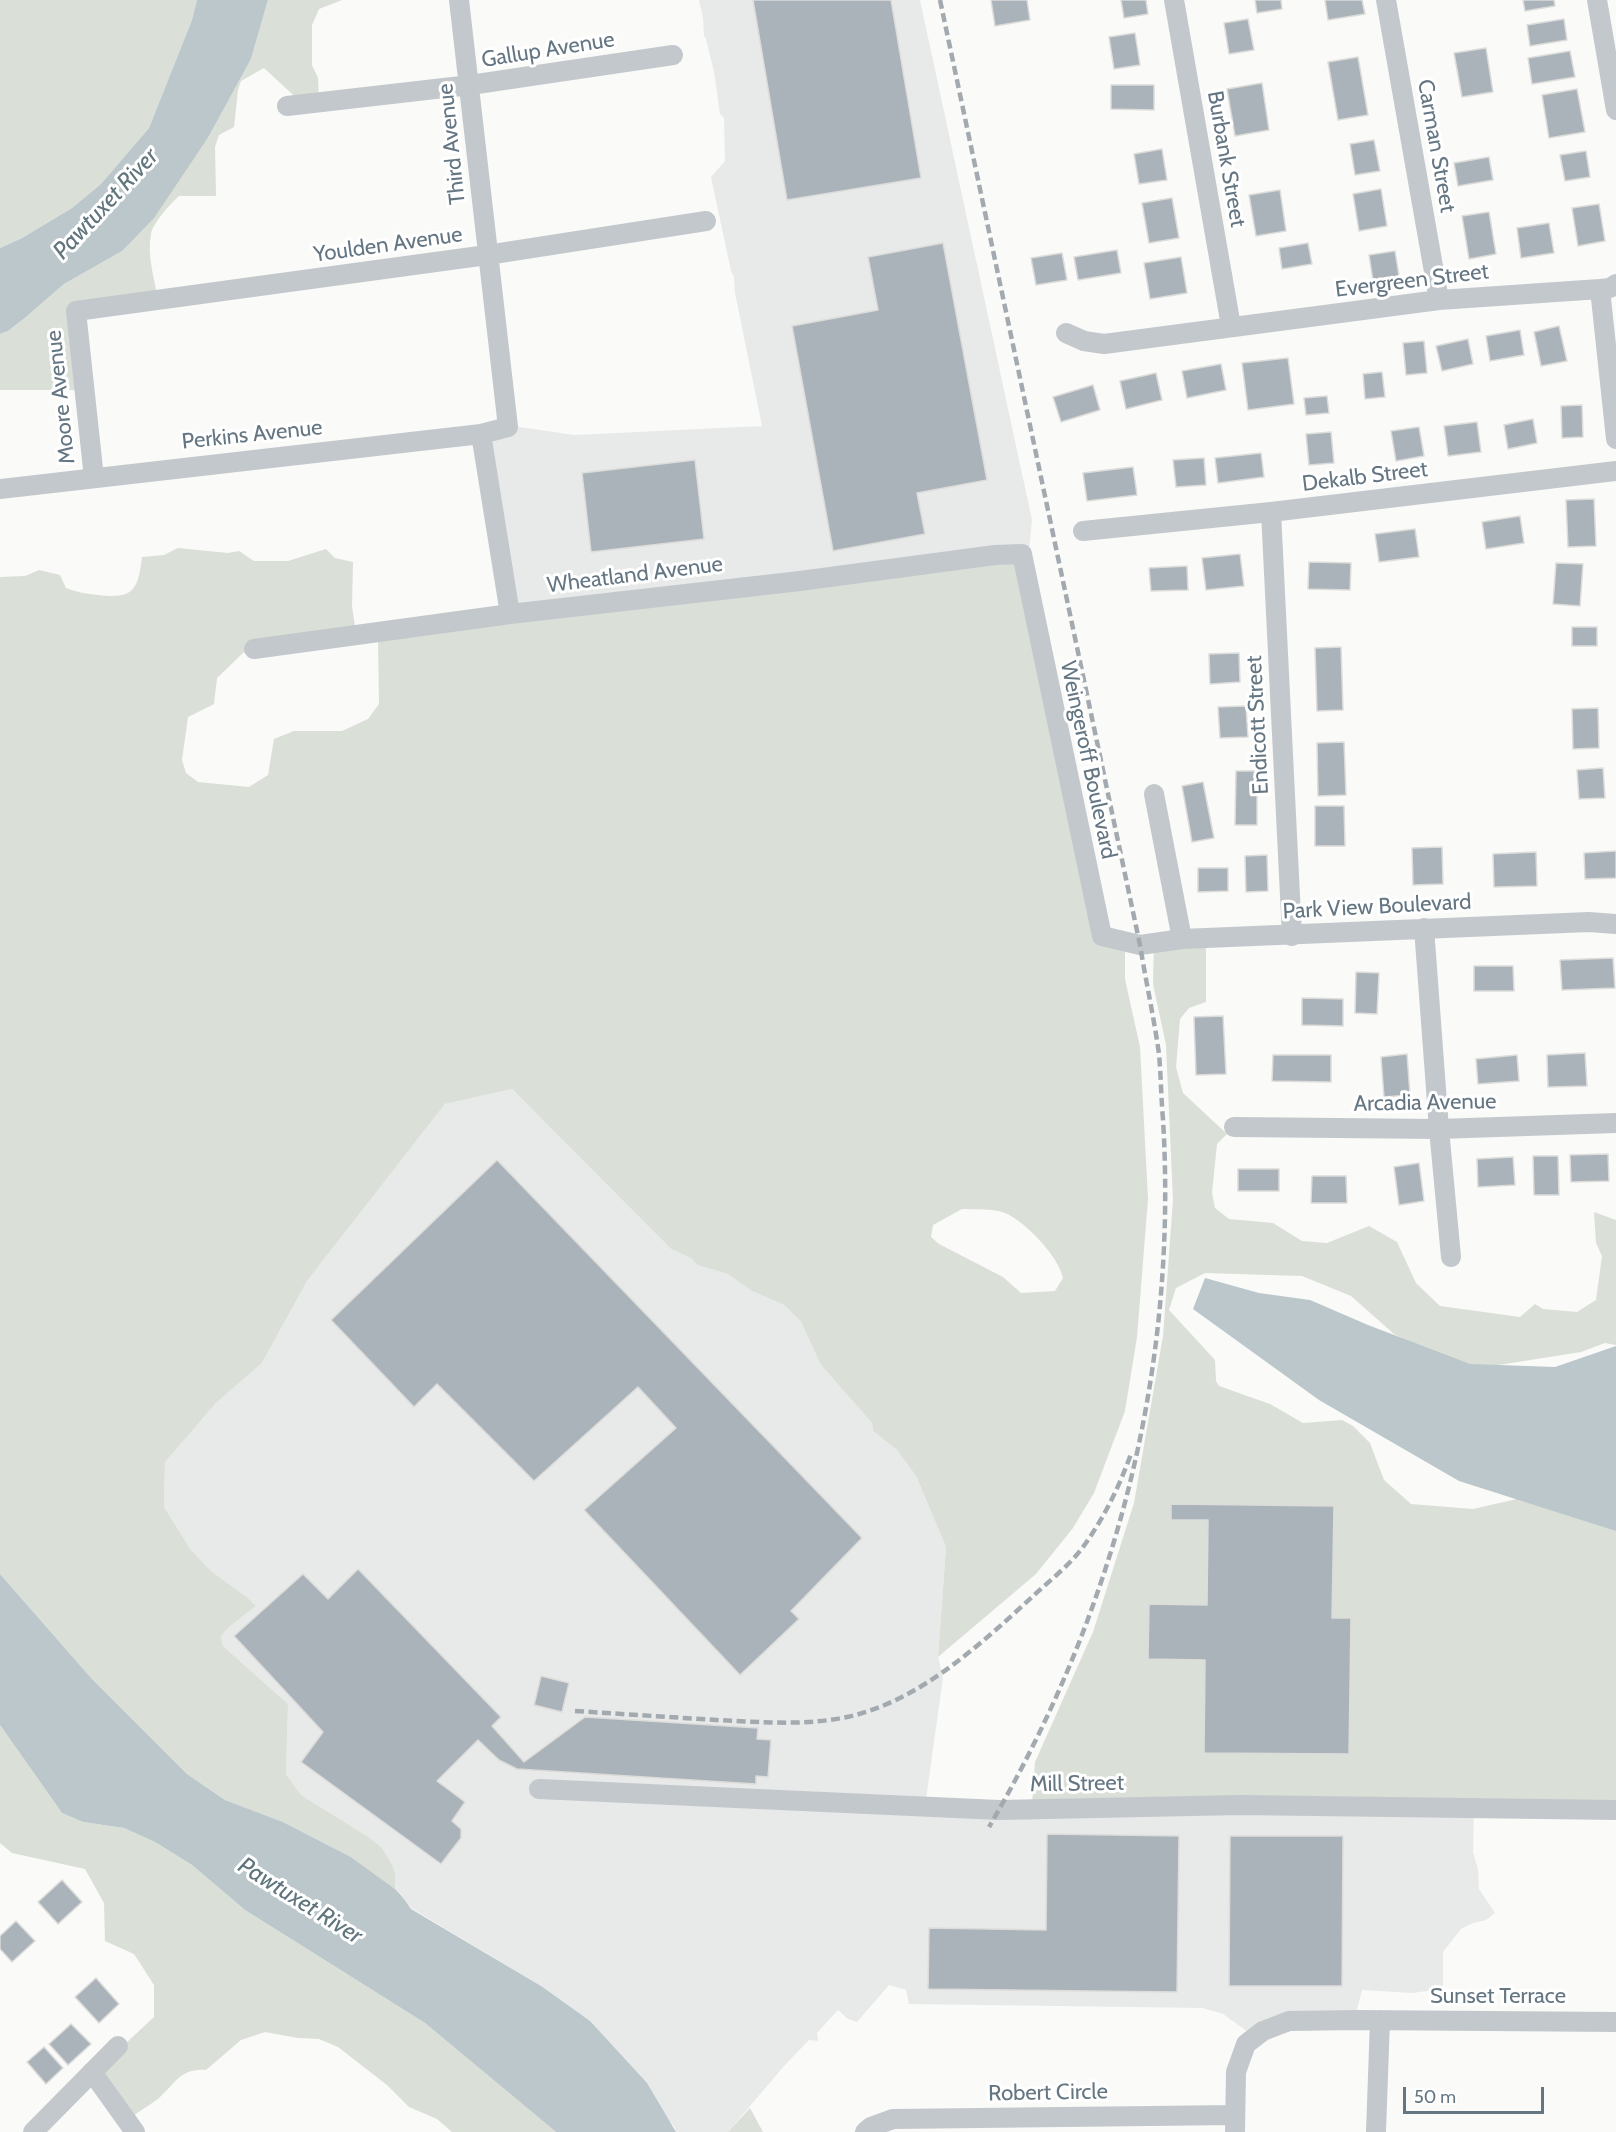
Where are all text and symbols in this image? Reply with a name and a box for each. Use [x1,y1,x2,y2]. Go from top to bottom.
street label: Gallup Avenue [480,26,616,74]
street label: Carman Street [1411,77,1461,215]
street label: Third Avenue [433,82,471,206]
street label: Burbank Street [1201,89,1251,229]
water label: Pawtuxet River [47,143,165,265]
street label: Youlden Avenue [312,222,464,268]
street label: Evergreen Street [1334,258,1490,304]
street label: Moore Avenue [41,329,81,465]
street label: Perkins Avenue [180,414,324,456]
street label: Dekalb Street [1301,456,1429,498]
street label: Wheatland Avenue [546,551,724,599]
street label: Endicott Street [1241,655,1275,795]
street label: Weingeroff Boulevard [1054,659,1122,861]
street label: Park View Boulevard [1282,889,1472,925]
street label: Arcadia Avenue [1353,1089,1497,1117]
street label: Mill Street [1030,1770,1124,1798]
water label: Pawtuxet River [233,1851,367,1951]
street label: Sunset Terrace [1430,1984,1566,2010]
scale bar [1406,2075,1547,2113]
street label: Robert Circle [988,2079,1108,2107]
text: 50 m [1414,2086,1456,2108]

